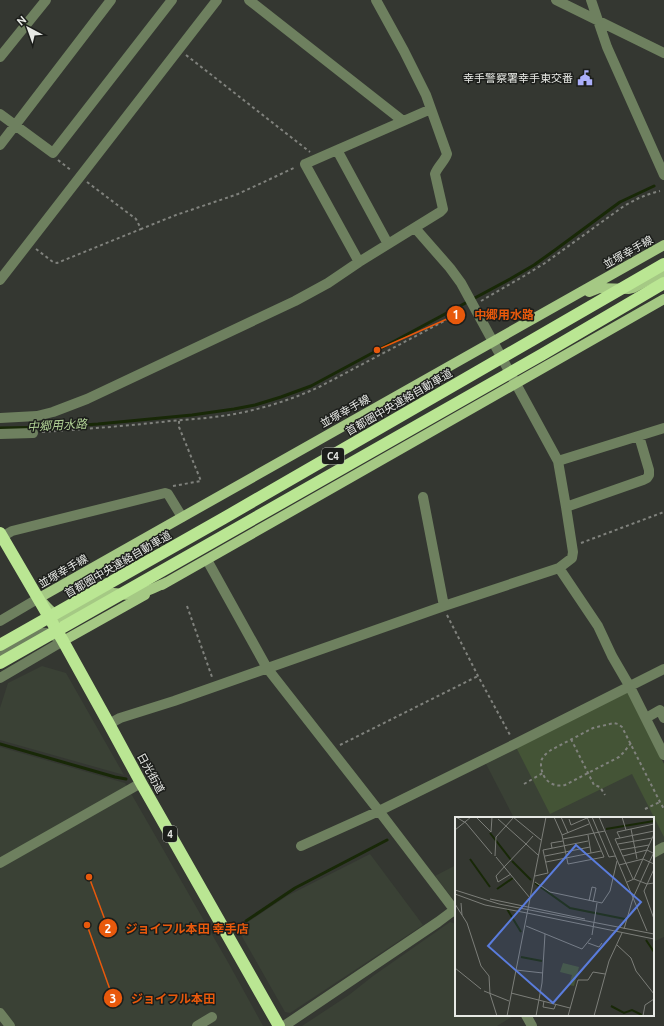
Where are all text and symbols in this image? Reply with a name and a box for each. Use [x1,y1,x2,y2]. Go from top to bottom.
north arrow [8,8,48,48]
text: N [14,13,28,28]
public building icon: 幸手警察署幸手東交番 [576,69,594,87]
place label: 幸手警察署幸手東交番 [463,72,573,84]
street label: 並塚幸手線 [601,233,655,271]
callout: 中郷用水路 [446,303,542,327]
text: 1 [453,308,459,321]
text: 中郷用水路 [474,308,534,321]
street label: 首都圏中央連絡自動車道 [344,367,454,437]
street label: 並塚幸手線 [318,392,372,430]
water label: 中郷用水路 [27,417,88,433]
road number: C4 [322,448,344,464]
street label: 首都圏中央連絡自動車道 [63,529,173,599]
street label: 並塚幸手線 [36,552,90,590]
street label: 日光街道 [135,751,167,795]
inset map [455,817,654,1016]
road number: 4 [163,826,177,842]
callout: ジョイフル本田 幸手店 [98,916,256,940]
text: 2 [105,922,112,935]
text: ジョイフル本田 幸手店 [126,922,248,935]
callout: ジョイフル本田 [103,986,223,1010]
text: 3 [110,992,116,1005]
text: ジョイフル本田 [131,992,215,1005]

